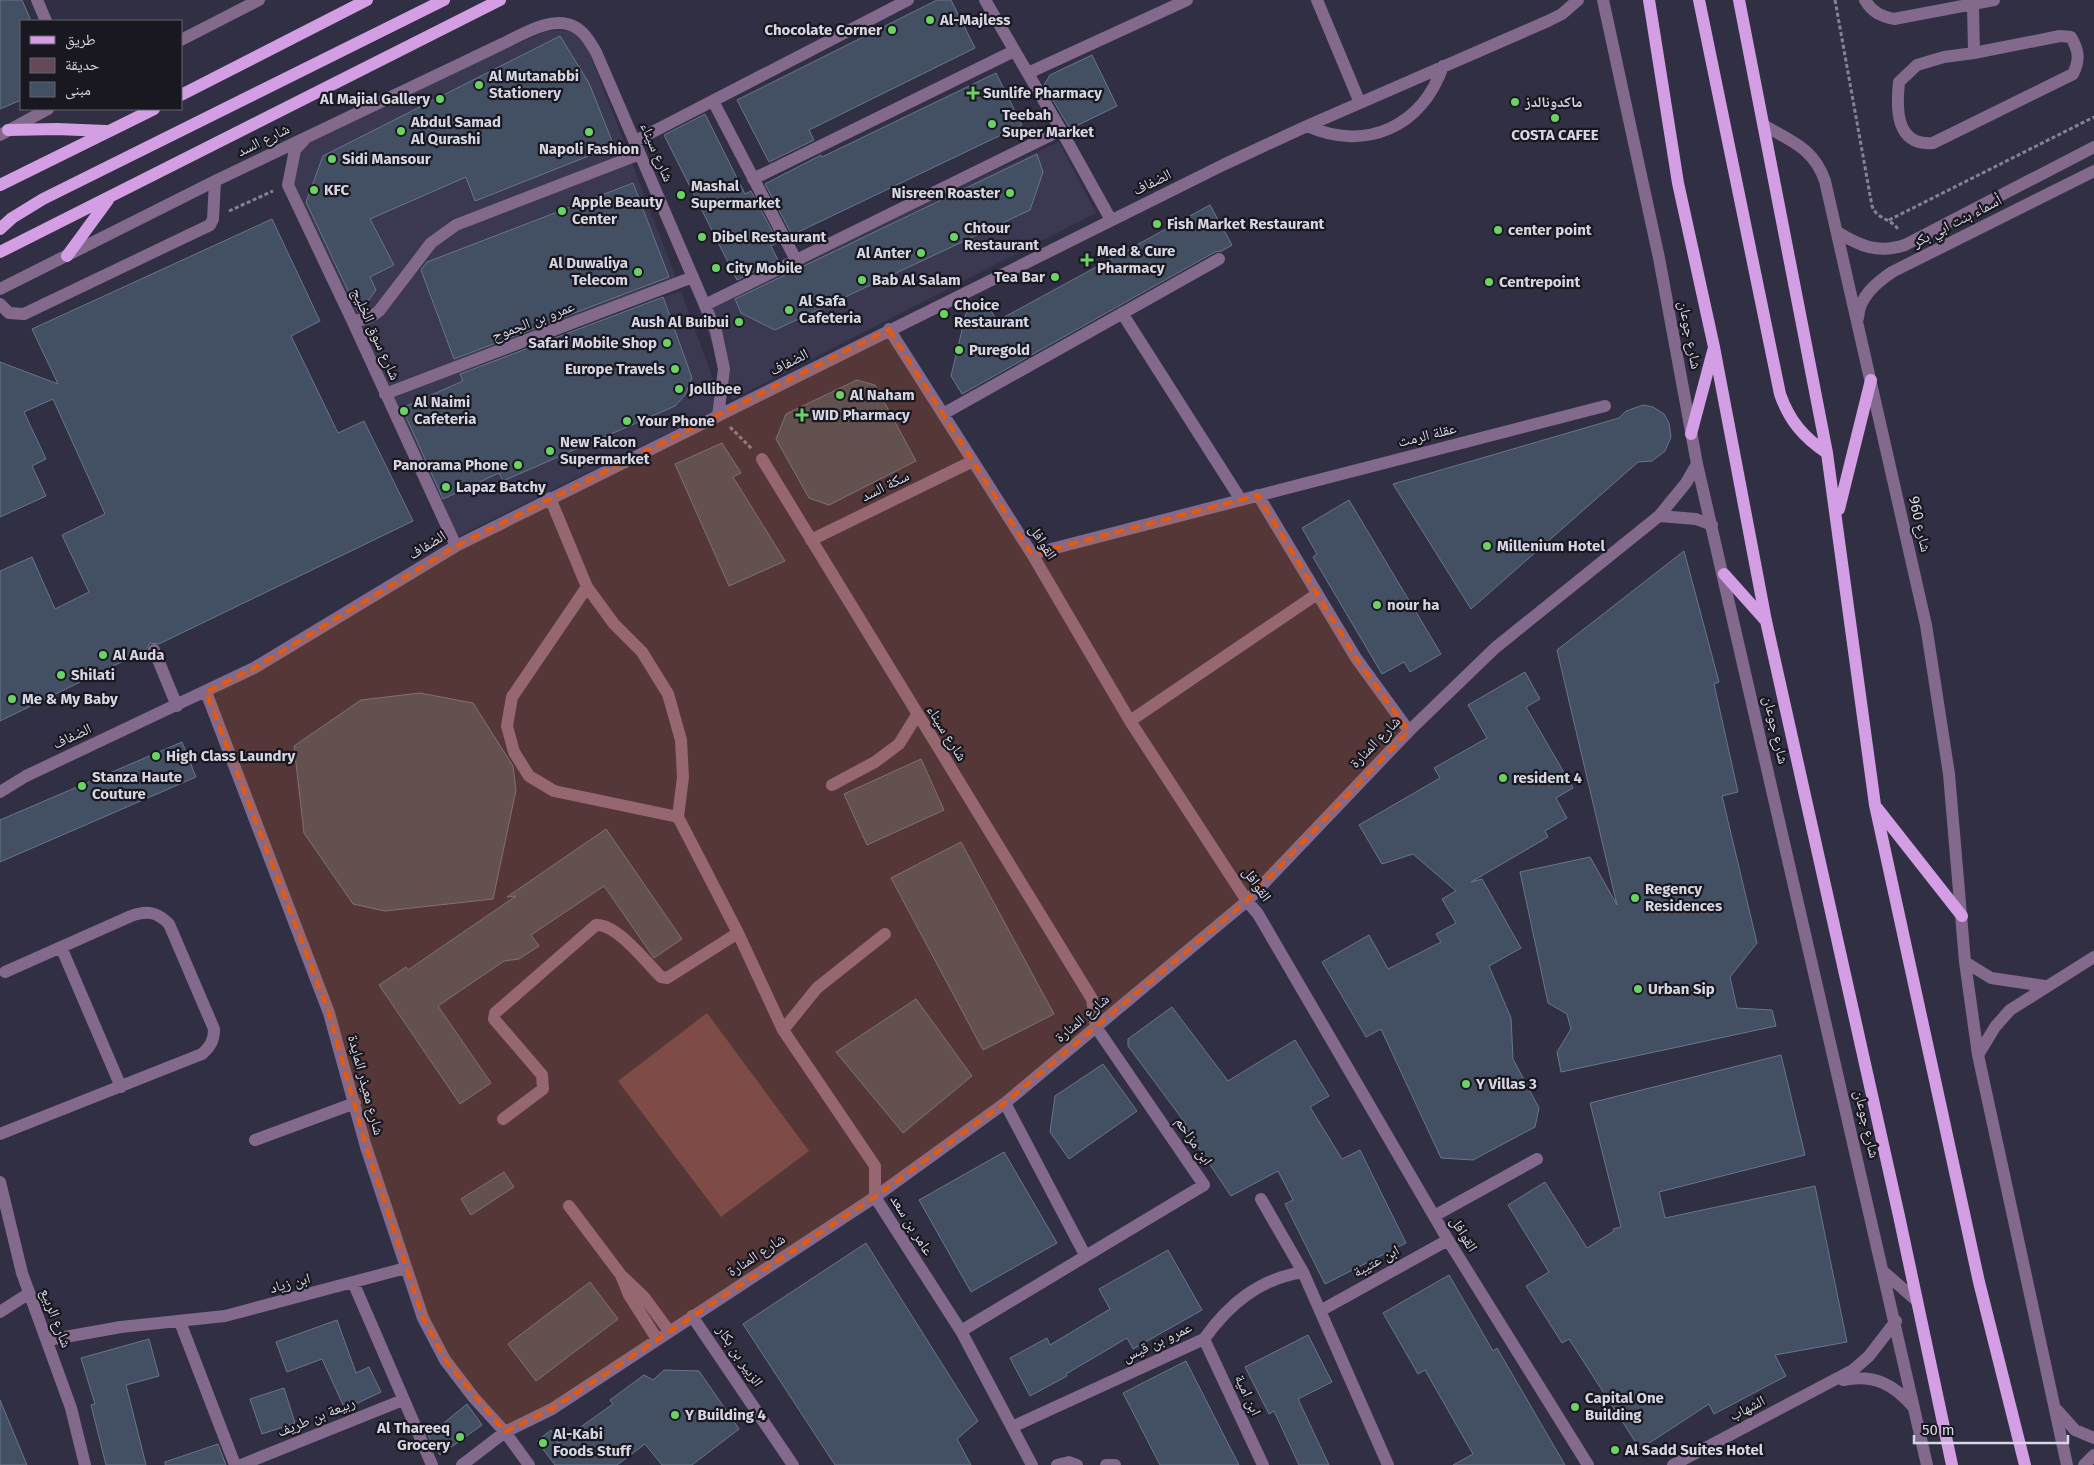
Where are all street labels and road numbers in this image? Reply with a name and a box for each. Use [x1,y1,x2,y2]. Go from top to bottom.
street label: شارع السد [234,120,293,161]
street label: شارع سيناء [636,120,678,185]
street label: الضفاف [1130,165,1174,199]
street label: أسماء بنت ابي بكر [1908,191,2006,254]
street label: شارع سوق الخليج [347,285,404,383]
street label: عمرو بن الجموح [489,297,578,346]
street label: شارع جوعان [1674,299,1705,371]
street label: الضفاف [767,345,811,379]
street label: عقلة الرمث [1396,419,1459,451]
street label: سكة السد [858,467,912,505]
street label: شارع 960 [1904,494,1935,554]
street label: القوافل [1024,521,1061,564]
street label: الضفاف [405,527,449,563]
street label: شارع جوعان [1758,694,1793,766]
street label: شارع سيناء [922,702,971,765]
street label: شارع المنارة [1346,712,1405,773]
street label: الضفاف [50,719,94,753]
street label: القوافل [1238,863,1275,905]
street label: شارع المنارة [1051,990,1114,1047]
street label: شارع معيذر المايدة [343,1033,388,1137]
street label: شارع جوعان [1849,1088,1884,1160]
street label: ابن مزاحم [1171,1113,1217,1169]
street label: عامر بن سعد [885,1191,938,1260]
street label: القوافل [1446,1213,1482,1256]
street label: شارع المنارة [724,1230,789,1281]
street label: ابن عتيبة [1350,1241,1403,1282]
street label: ابن زياد [268,1269,313,1298]
street label: شارع الربيع [36,1286,76,1351]
street label: عمرو بن قيس [1119,1318,1195,1367]
street label: الزبير بن بكار [712,1321,767,1391]
street label: ابن امية [1230,1372,1265,1419]
street label: الشهاب [1726,1391,1768,1425]
street label: ربيعة بن طريف [274,1393,358,1442]

